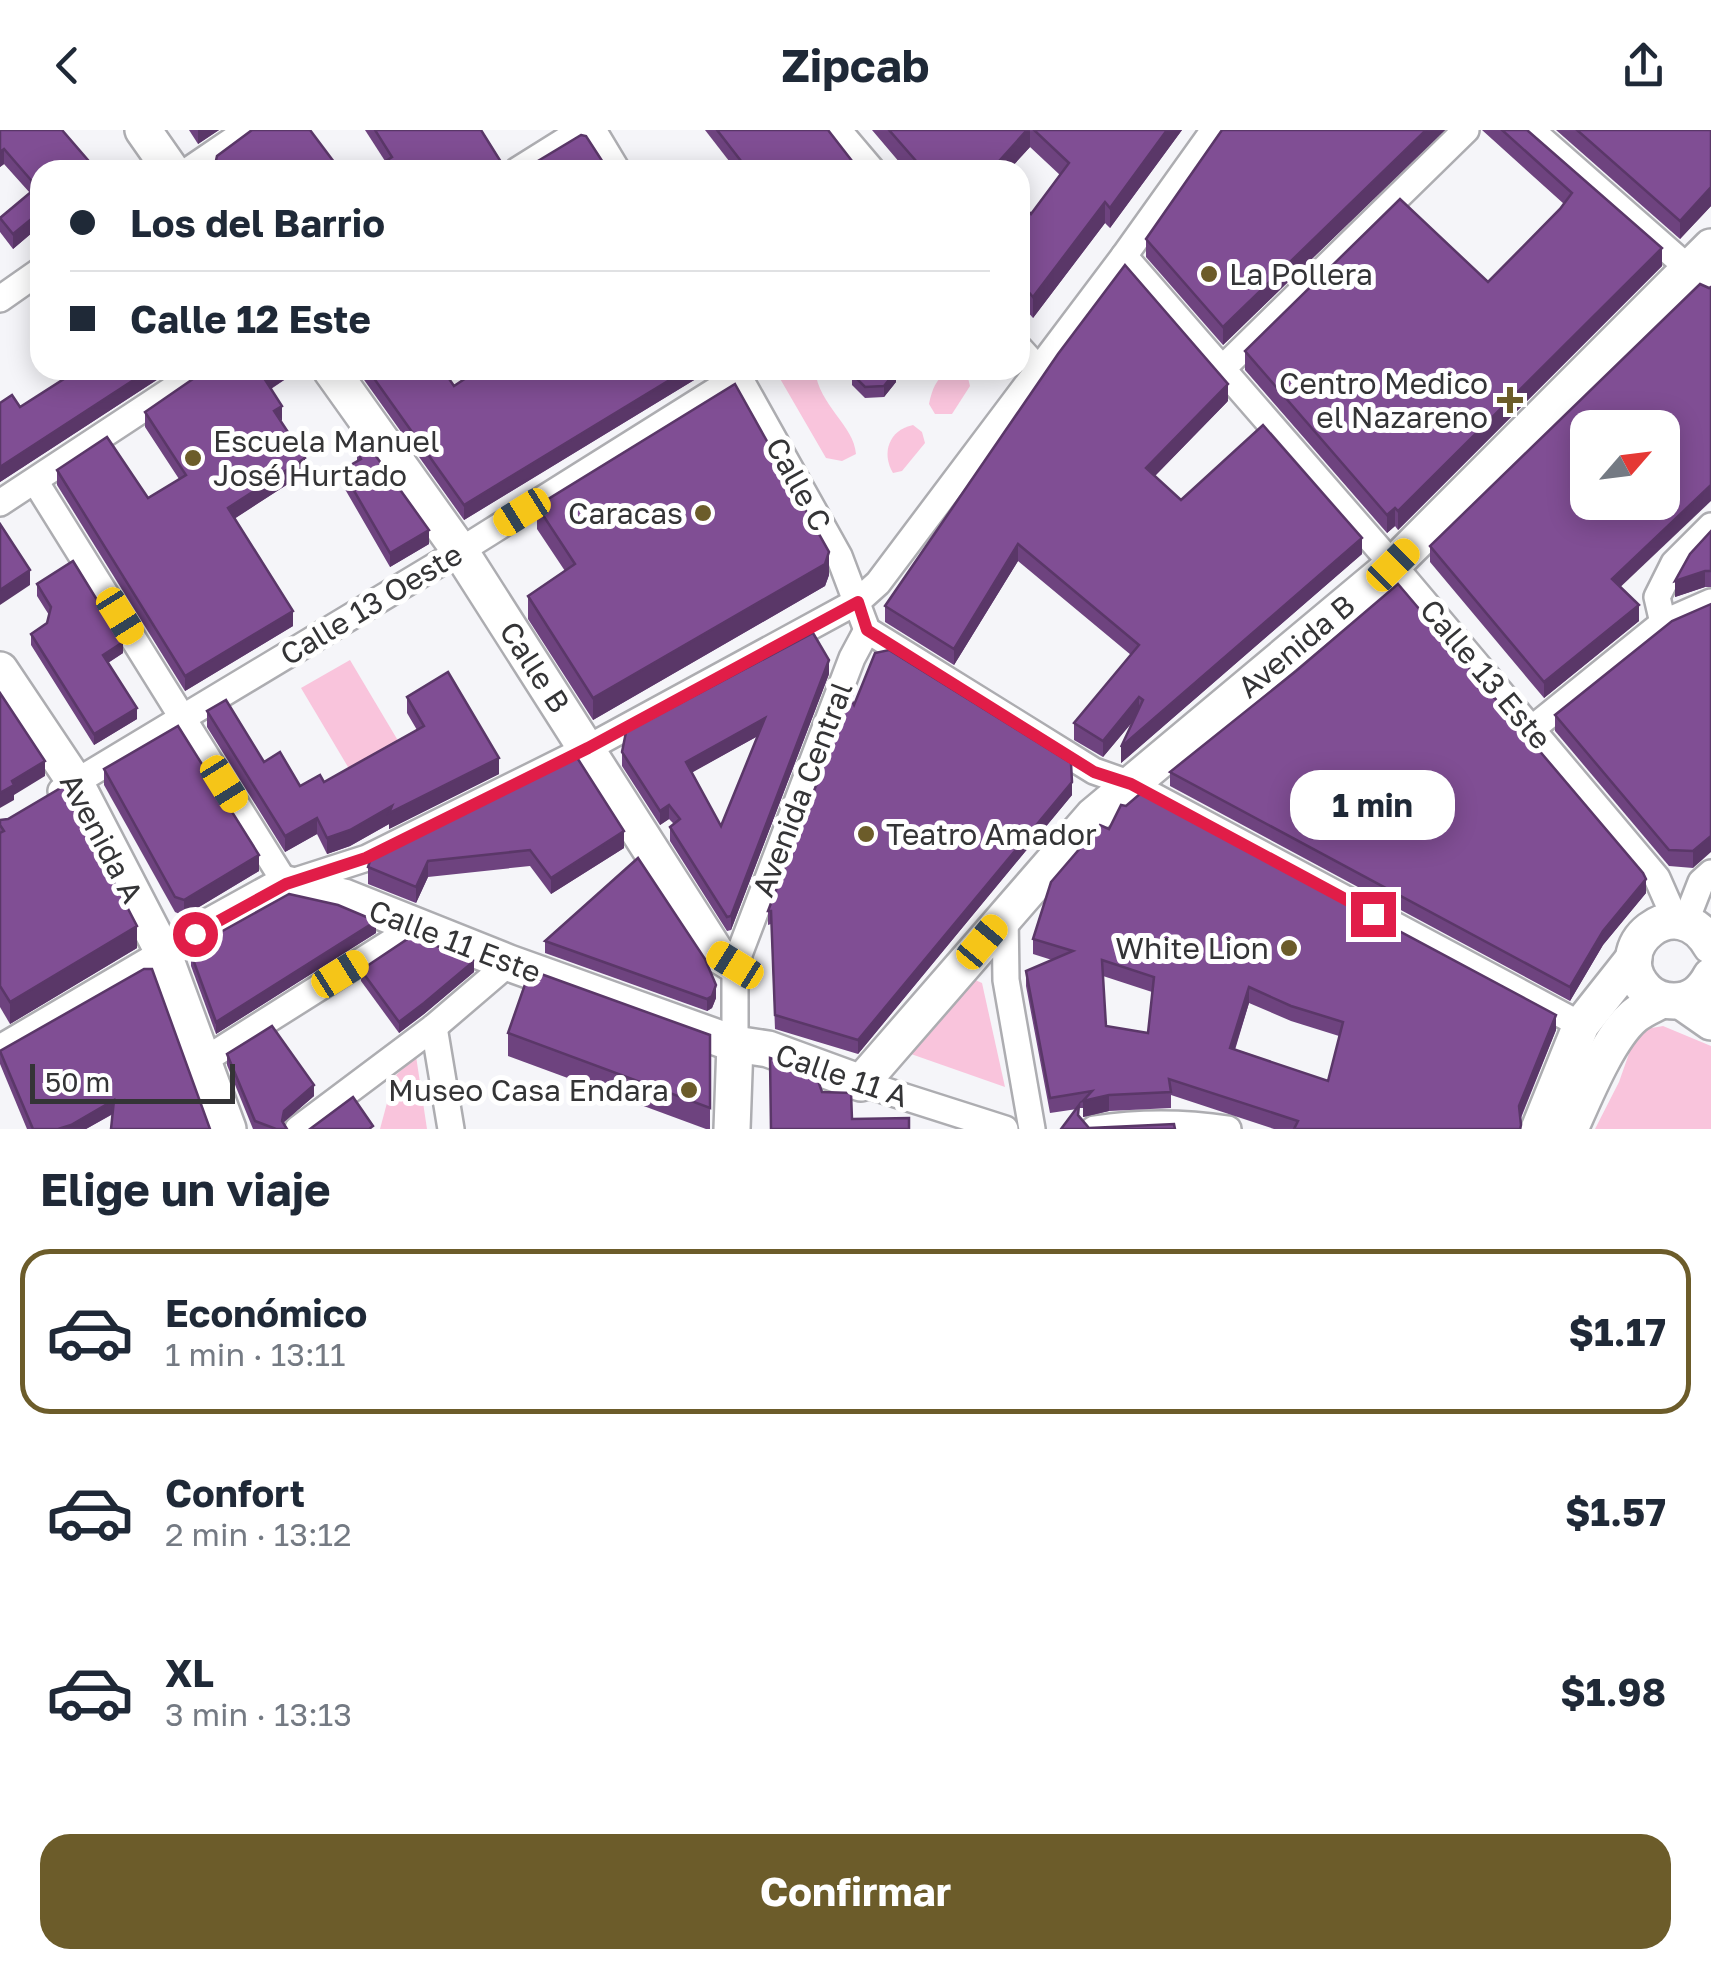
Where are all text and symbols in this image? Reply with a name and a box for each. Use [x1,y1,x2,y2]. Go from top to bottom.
icon: back [40,38,95,93]
text: Zipcab [781,38,930,92]
icon: share [1616,38,1671,93]
text: Los del Barrio [130,200,385,245]
place label: La Pollera [1229,256,1373,292]
marker: La Pollera [1198,263,1220,285]
text: Calle 12 Este [130,296,371,341]
place label: Centro Medico el Nazareno [1279,365,1488,435]
marker: Centro Medico el Nazareno [1497,387,1523,413]
north arrow [1570,410,1680,520]
map controls [1570,410,1680,520]
place label: Escuela Manuel José Hurtado [213,423,440,493]
street label: Calle C [759,431,839,537]
marker: Escuela Manuel José Hurtado [182,447,204,469]
car [489,483,555,541]
place label: Caracas [568,495,683,531]
marker: Caracas [692,502,714,524]
car [1361,533,1425,597]
street label: Calle 13 Oeste [274,536,468,672]
car [91,583,149,649]
street label: Avenida B [1230,587,1362,705]
street label: Calle 13 Este [1413,592,1559,756]
street label: Calle B [492,615,578,719]
street label: Avenida Central [744,676,860,902]
car [195,751,253,817]
street label: Avenida A [53,767,151,909]
callout: 1 min [1290,769,1456,839]
text: 1 min [1332,786,1413,824]
place label: Teatro Amador [886,816,1097,852]
marker: Teatro Amador [855,823,877,845]
street label: Calle 11 Este [364,892,546,990]
route end [1351,892,1396,937]
car [951,909,1013,975]
route start [173,912,218,957]
place label: White Lion [1115,930,1269,966]
car [702,936,768,994]
marker: White Lion [1278,937,1300,959]
car [307,945,373,1003]
street label: Calle 11 A [771,1036,913,1114]
scale bar [30,1059,235,1104]
text: 50 m [45,1065,110,1098]
place label: Museo Casa Endara [388,1072,669,1108]
marker: Museo Casa Endara [678,1079,700,1101]
text: Elige un viaje [40,1162,331,1216]
icon: car [45,1287,135,1377]
text: Económico [165,1290,367,1335]
text: $1.17 [1569,1309,1666,1354]
text: 1 min · 13:11 [165,1335,346,1373]
icon: car [45,1467,135,1557]
text: Confort [165,1470,305,1515]
text: $1.57 [1565,1489,1666,1534]
text: 2 min · 13:12 [165,1515,352,1553]
icon: car [45,1647,135,1737]
text: XL [165,1650,214,1695]
text: $1.98 [1560,1669,1666,1714]
text: 3 min · 13:13 [165,1695,352,1733]
button: Confirmar [40,1834,1671,1949]

